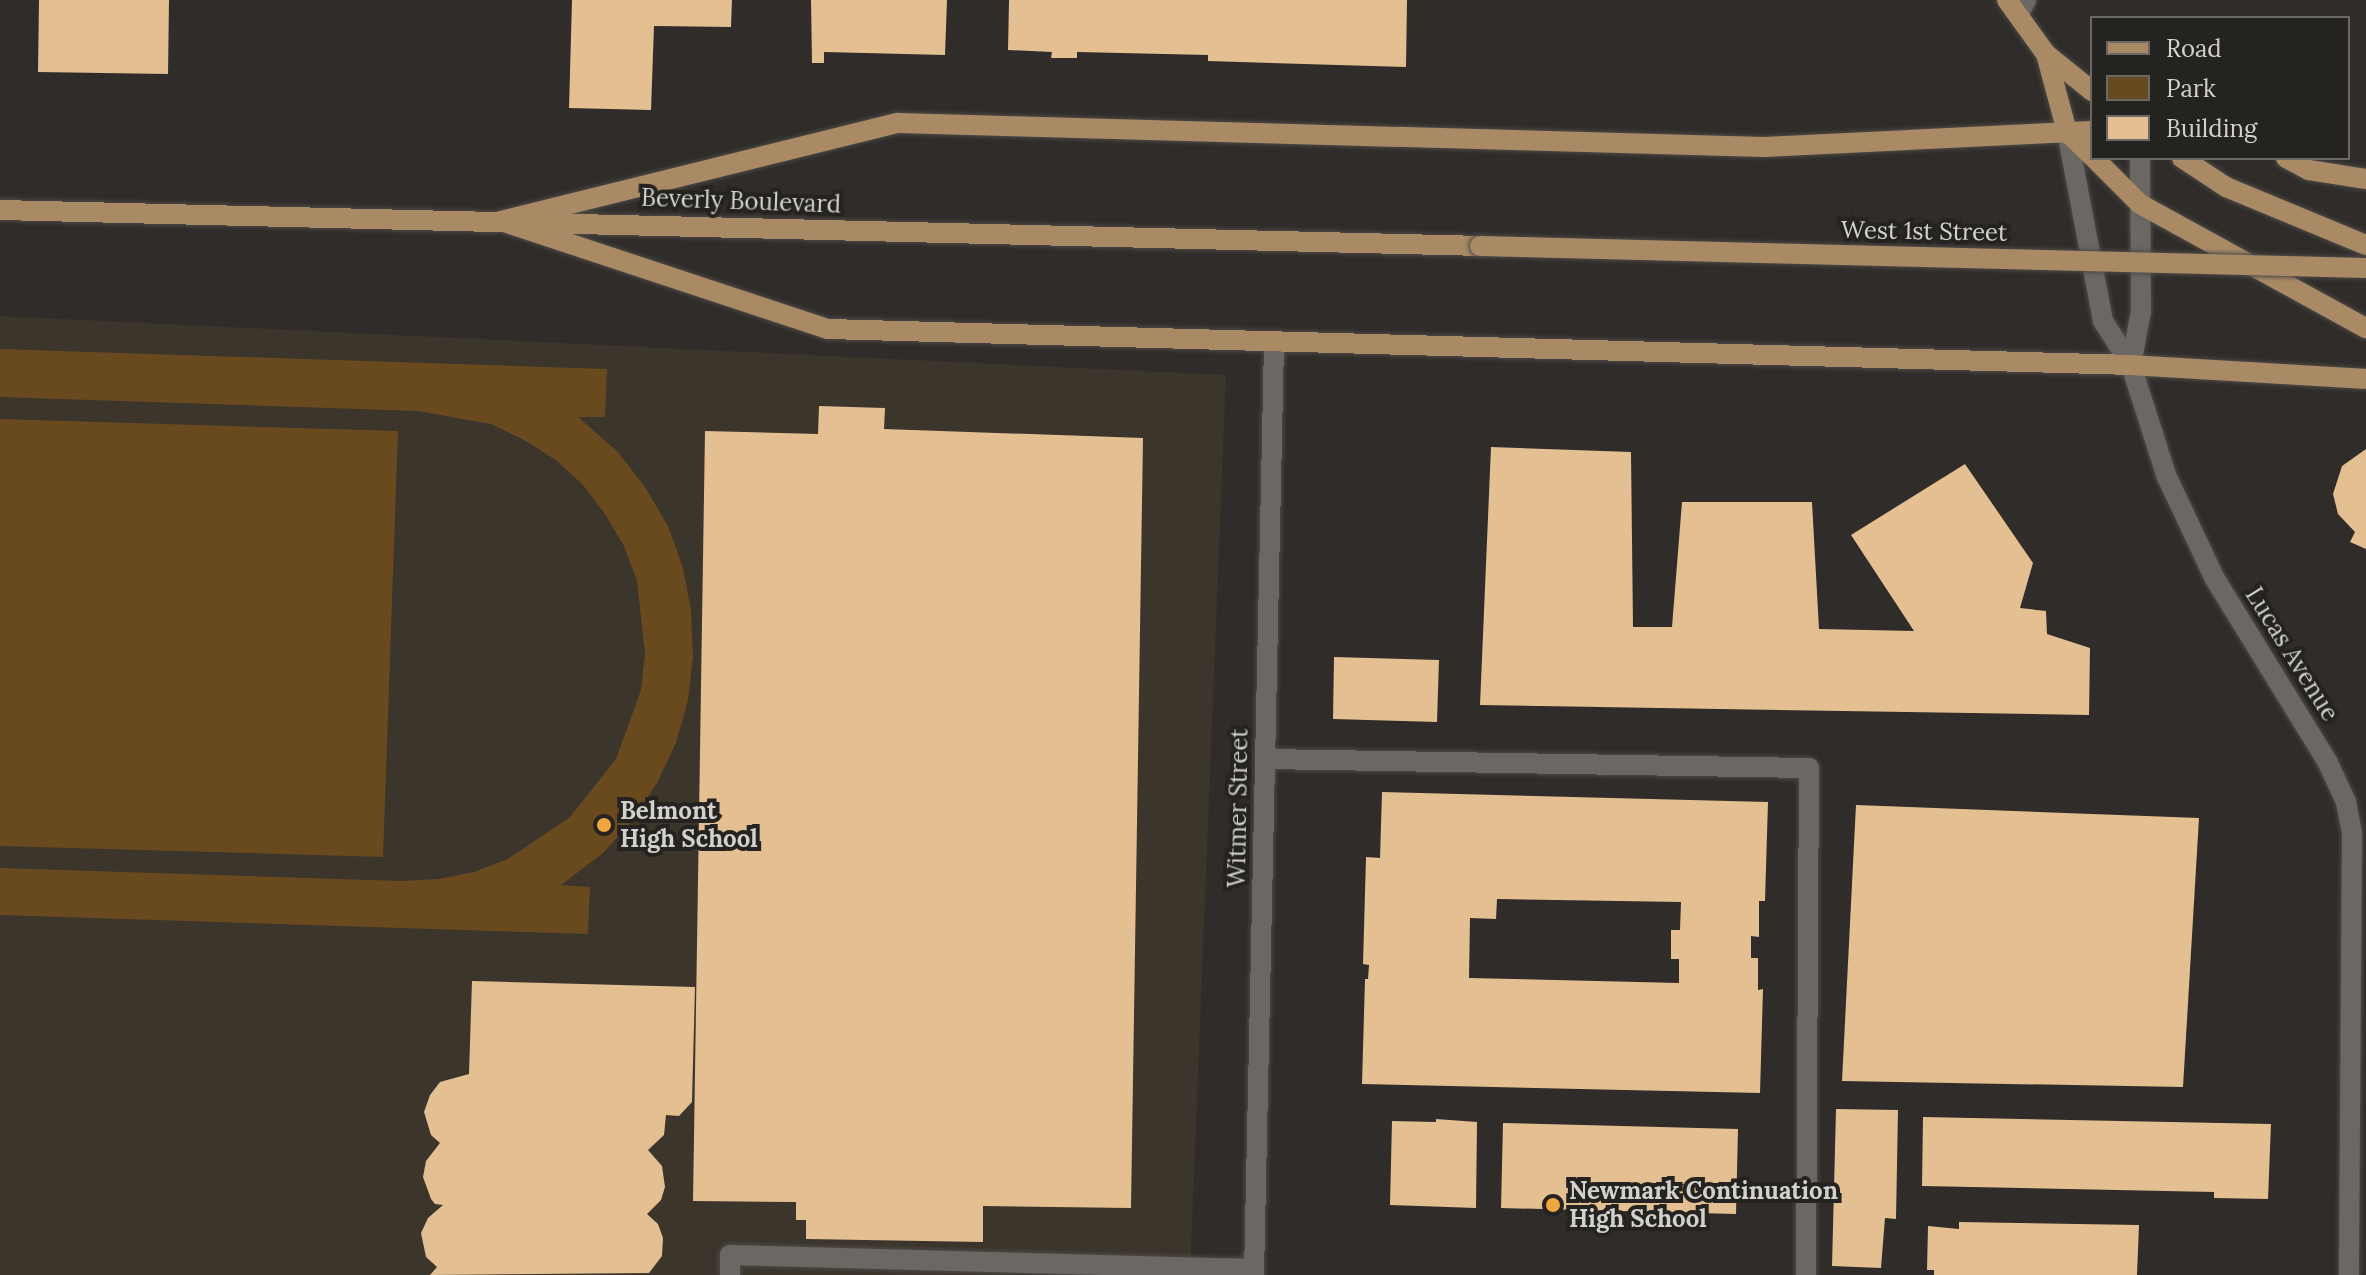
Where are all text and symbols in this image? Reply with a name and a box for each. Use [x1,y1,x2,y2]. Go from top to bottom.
legend [2090,16,2350,160]
text: Road [2166,33,2222,64]
text: Park [2166,73,2216,104]
text: Building [2166,113,2257,144]
street label: Beverly Boulevard [641,183,841,219]
street label: West 1st Street [1841,215,2007,247]
street label: Lucas Avenue [2239,582,2345,726]
street label: Witmer Street [1222,728,1254,888]
place label: Belmont High School [620,797,758,853]
marker: Belmont High School [595,816,613,834]
place label: Newmark Continuation High School [1569,1177,1838,1233]
marker: Newmark Continuation High School [1544,1196,1562,1214]

